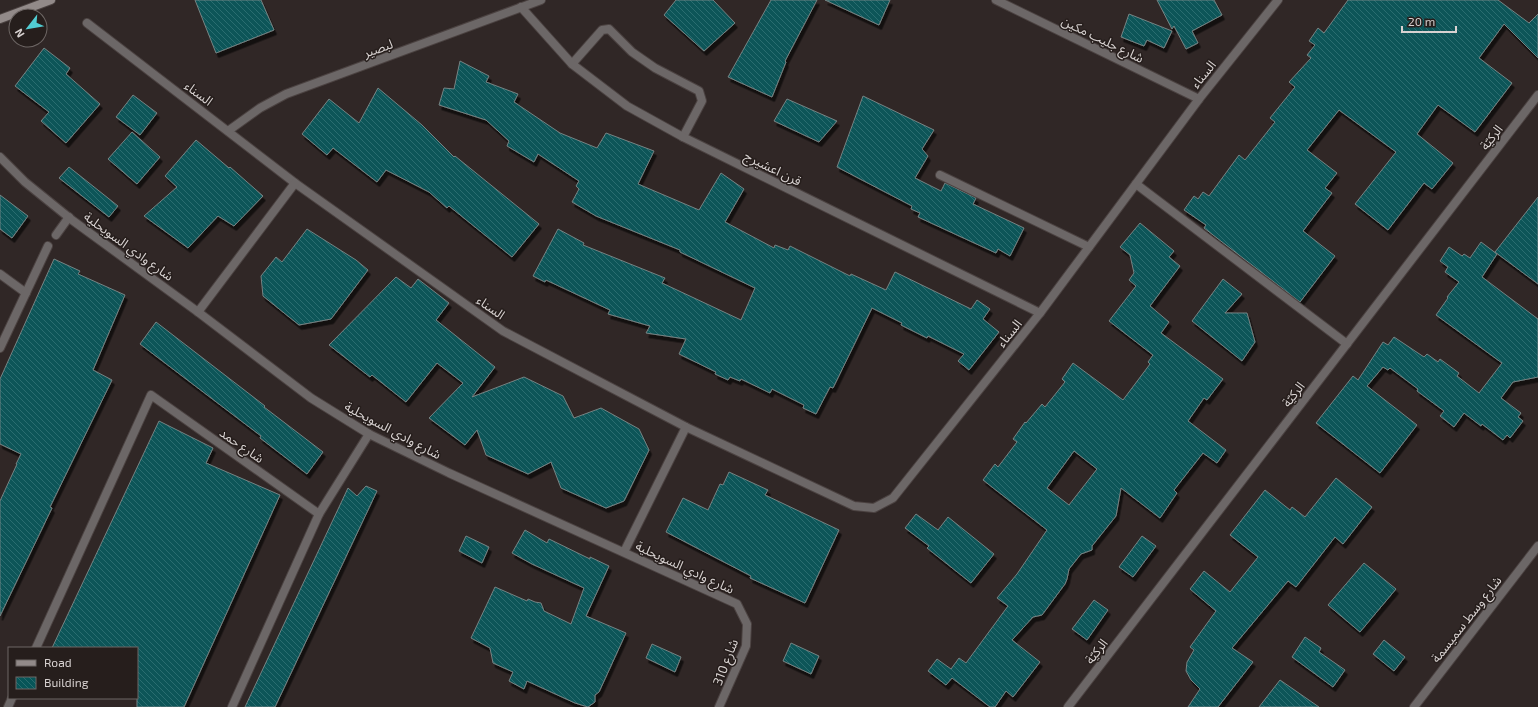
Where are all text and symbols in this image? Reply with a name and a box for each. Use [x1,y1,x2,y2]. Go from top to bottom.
north arrow [8,8,48,48]
scale bar [1402,8,1456,34]
street label: شارع جليب مكين [1058,12,1147,69]
text: 20 m [1408,14,1435,28]
text: N [11,27,27,40]
street label: لبصير [360,35,395,61]
street label: السناء [1187,57,1219,91]
street label: السناء [182,77,216,109]
street label: الركيّة [1476,121,1506,153]
street label: قرن اعشيرج [740,147,804,192]
street label: شارع وادي السويحلية [79,208,177,286]
street label: السناء [474,292,508,322]
street label: السناء [993,316,1025,350]
street label: الركيّة [1278,378,1308,410]
street label: شارع وادي السويحلية [341,398,444,465]
street label: شارع حمد [215,424,267,468]
street label: شارع وادي السويحلية [632,537,737,600]
street label: شارع وسط سميسمة [1427,573,1507,667]
street label: الركيّة [1081,635,1111,667]
street label: شارع 310 [709,636,744,689]
legend [8,647,138,699]
text: Road [44,655,72,669]
text: Building [44,675,89,689]

